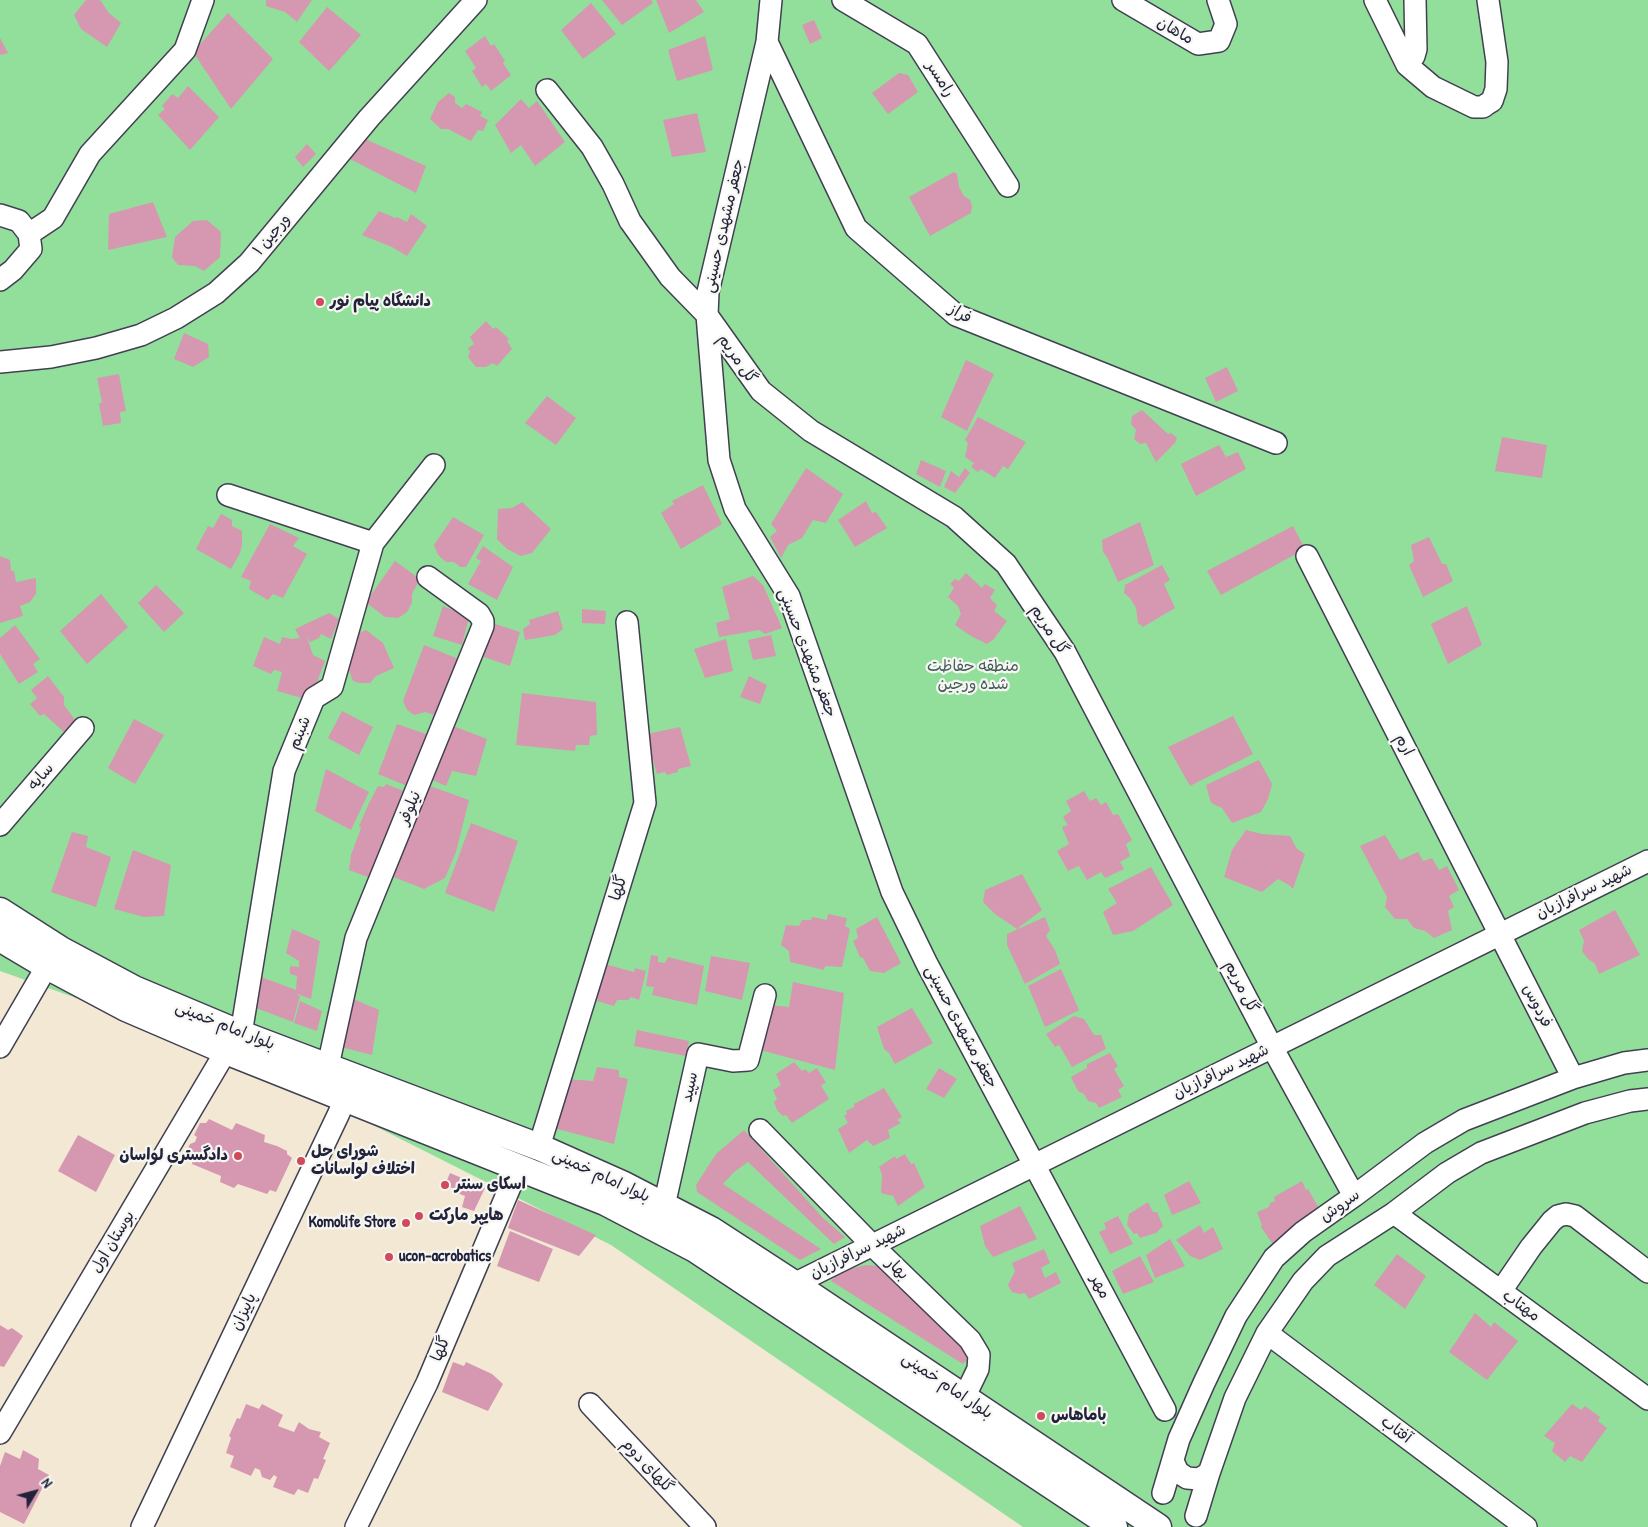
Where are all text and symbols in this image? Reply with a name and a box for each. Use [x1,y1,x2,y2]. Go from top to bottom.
street label: ماهان [1153,13,1197,49]
street label: رامسر [921,57,959,101]
street label: جعفر مشهدی حسینی [699,157,749,295]
street label: ورجین ۱ [249,210,295,260]
place label: دانشگاه پیام نور [330,292,431,312]
marker: دانشگاه پیام نور [314,296,326,308]
street label: فراز [945,300,975,328]
street label: گل مریم [713,331,761,387]
street label: جعفر مشهدی حسینی [774,586,840,720]
street label: گل مریم [1026,601,1072,659]
park label: منطقه حفاظت شده ورجین [927,657,1019,695]
street label: شبنم [285,714,315,752]
street label: ارم [1391,731,1417,759]
street label: سایه [24,759,58,795]
street label: نیلوفر [394,788,426,828]
street label: شهید سرافرازیان [1533,860,1635,924]
street label: گلها [606,873,632,903]
street label: گل مریم [1220,958,1262,1016]
street label: جعفر مشهدی حسینی [920,962,1002,1092]
street label: فردوس [1518,981,1556,1031]
street label: بلوار امام خمینی [173,997,277,1055]
street label: شهید سرافرازیان [1170,1040,1272,1104]
street label: سپید [677,1070,703,1104]
place label: شورای حل اختلاف لواسانات [311,1142,415,1180]
street label: بلوار امام خمینی [549,1145,653,1207]
place label: دادگستری لواسان [119,1146,228,1166]
marker: دادگستری لواسان [232,1150,244,1162]
marker: شورای حل اختلاف لواسانات [295,1155,307,1167]
place label: اسکای سنتر [455,1175,526,1195]
marker: اسکای سنتر [439,1179,451,1191]
street label: سروش [1316,1185,1364,1227]
place label: هایپر مارکت [429,1206,503,1226]
street label: بوستان اول [87,1207,139,1277]
marker: هایپر مارکت [413,1210,425,1222]
place label: Komolife Store [308,1213,396,1233]
marker: Komolife Store [400,1217,412,1229]
street label: شهید سرافرازیان [807,1220,909,1284]
place label: ucon-acrobatics [399,1247,491,1267]
marker: ucon-acrobatics [383,1251,395,1263]
street label: بهار [882,1254,912,1284]
street label: مهر [1086,1272,1114,1302]
street label: مهتاب [1498,1286,1544,1326]
street label: پاییزان [227,1290,261,1334]
street label: گلها [427,1334,455,1364]
street label: بلوار امام خمینی [898,1349,996,1423]
place label: باماهاس [1051,1406,1106,1426]
marker: باماهاس [1035,1410,1047,1422]
street label: آفتاب [1377,1412,1415,1448]
street label: گلهای دوم [617,1435,677,1497]
north arrow [10,1467,60,1517]
text: N [38,1474,57,1491]

